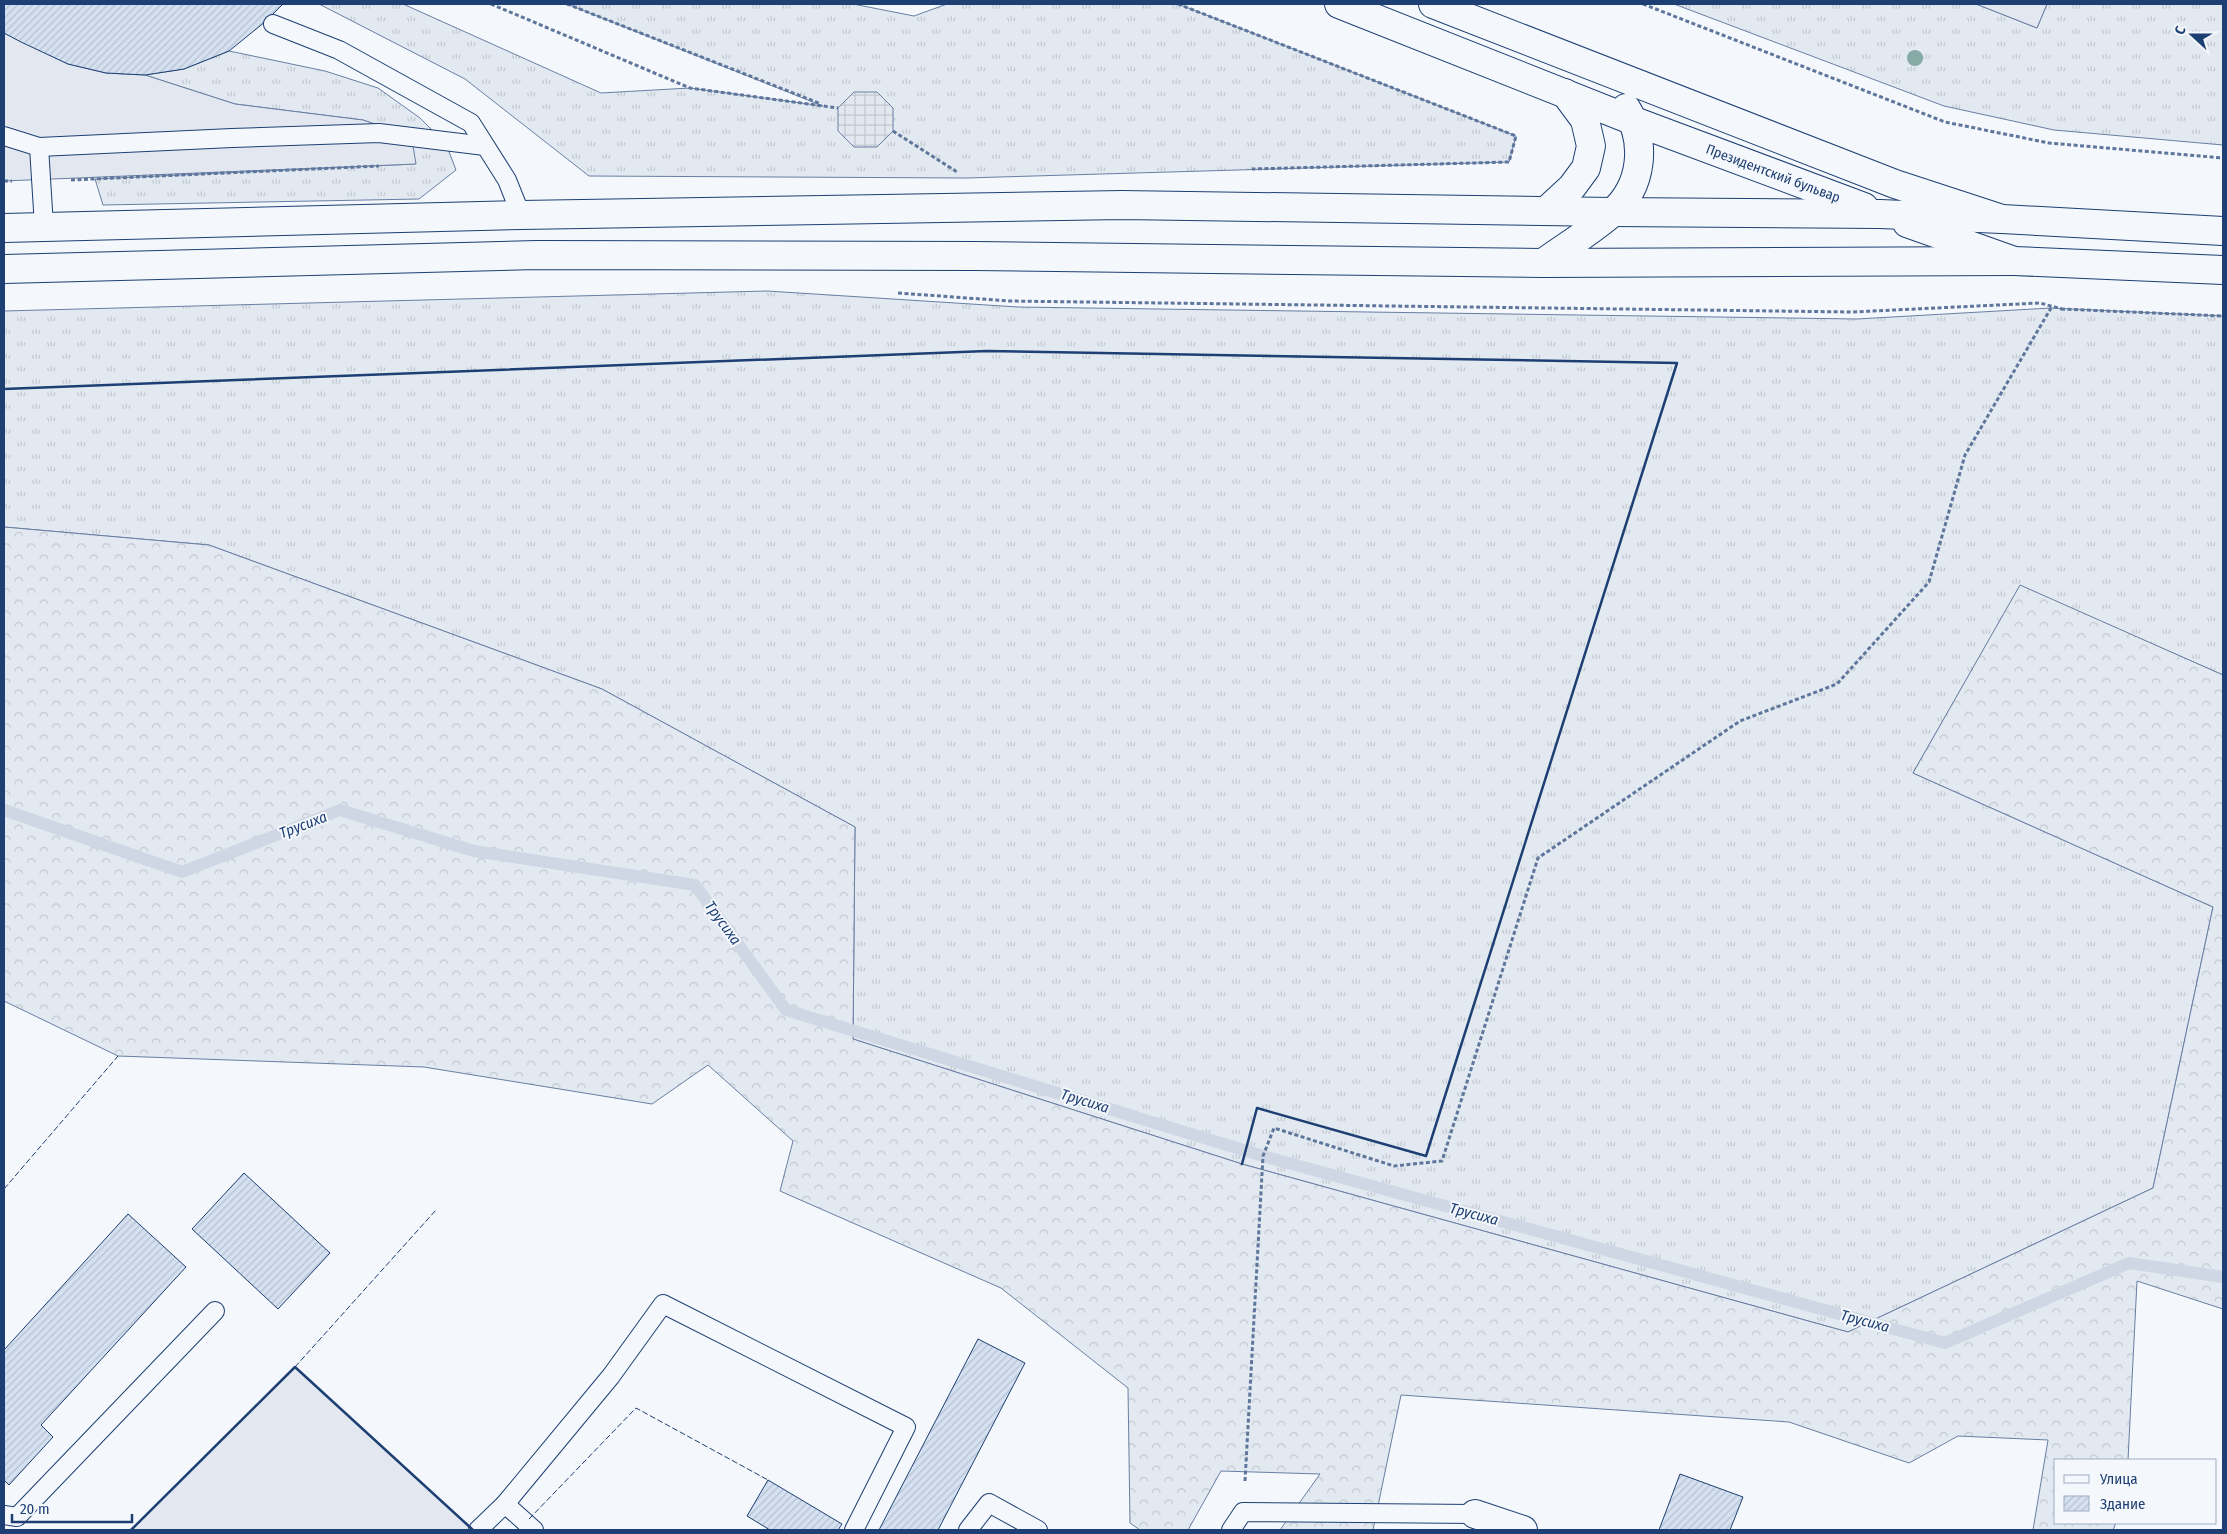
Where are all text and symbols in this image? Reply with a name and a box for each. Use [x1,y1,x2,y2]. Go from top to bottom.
north arrow [2167,10,2217,60]
text: С [2171,23,2190,37]
street label: Президентский бульвар [1704,140,1843,206]
water label: Трусиха [277,808,330,842]
water label: Трусиха [701,898,745,949]
water label: Трусиха [1059,1085,1112,1117]
water label: Трусиха [1448,1199,1500,1229]
water label: Трусиха [1839,1306,1891,1336]
legend [2054,1459,2217,1524]
text: Улица [2099,1470,2138,1488]
scale bar [12,1492,132,1524]
text: Здание [2100,1495,2146,1513]
text: 20 m [20,1500,50,1518]

